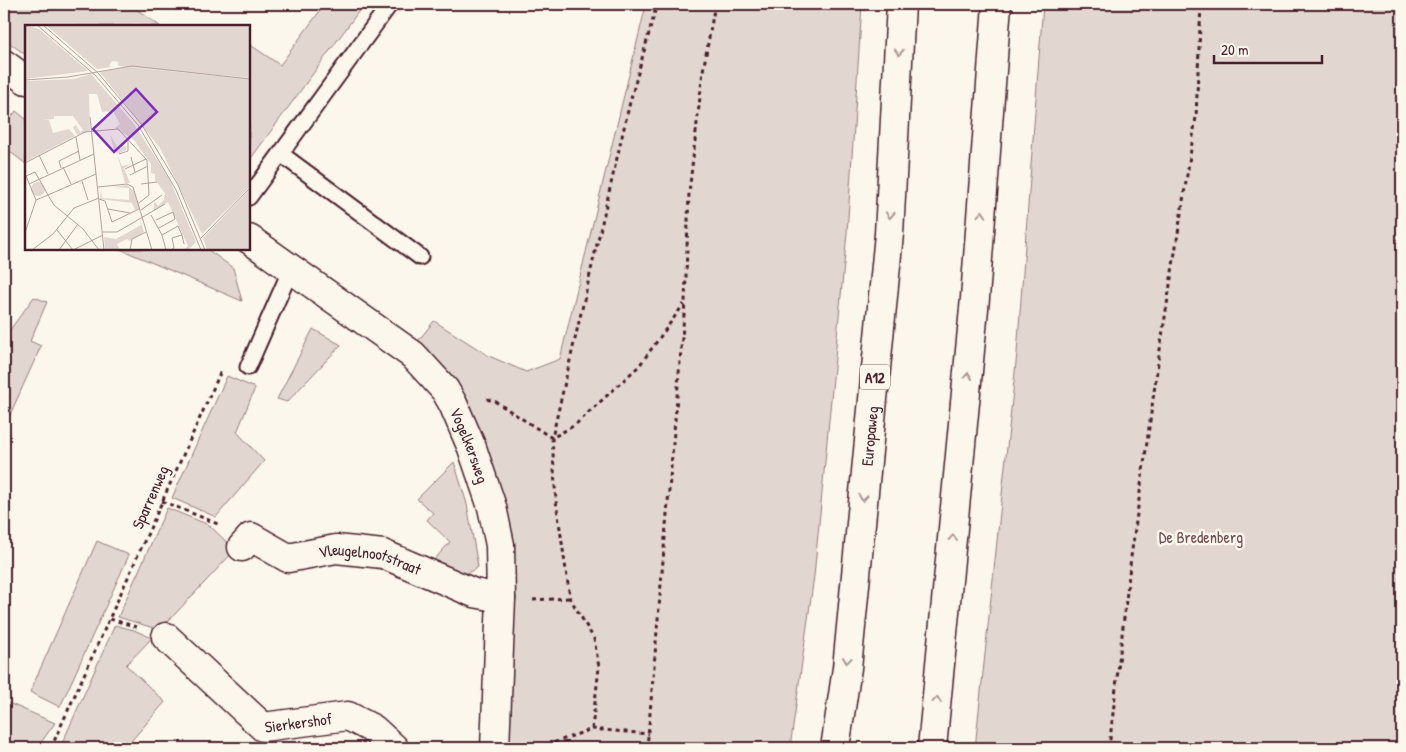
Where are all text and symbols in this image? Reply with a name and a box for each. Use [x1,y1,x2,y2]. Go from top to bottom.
inset map [25,25,250,250]
scale bar [1214,32,1321,64]
text: 20 m [1221,39,1248,60]
one-way arrow [893,49,904,57]
one-way arrow [976,210,987,218]
one-way arrow [885,211,895,219]
road number: A12 [860,364,890,390]
one-way arrow [962,372,973,380]
street label: Vogelkersweg [445,404,494,486]
street label: Europaweg [856,405,883,467]
street label: Sparrenweg [126,462,174,532]
one-way arrow [858,495,869,503]
park label: De Bredenberg [1159,526,1243,548]
one-way arrow [947,534,958,542]
street label: Vleugelnootstraat [317,538,425,580]
one-way arrow [842,656,853,664]
one-way arrow [932,696,943,704]
street label: Sierkershof [263,707,334,738]

